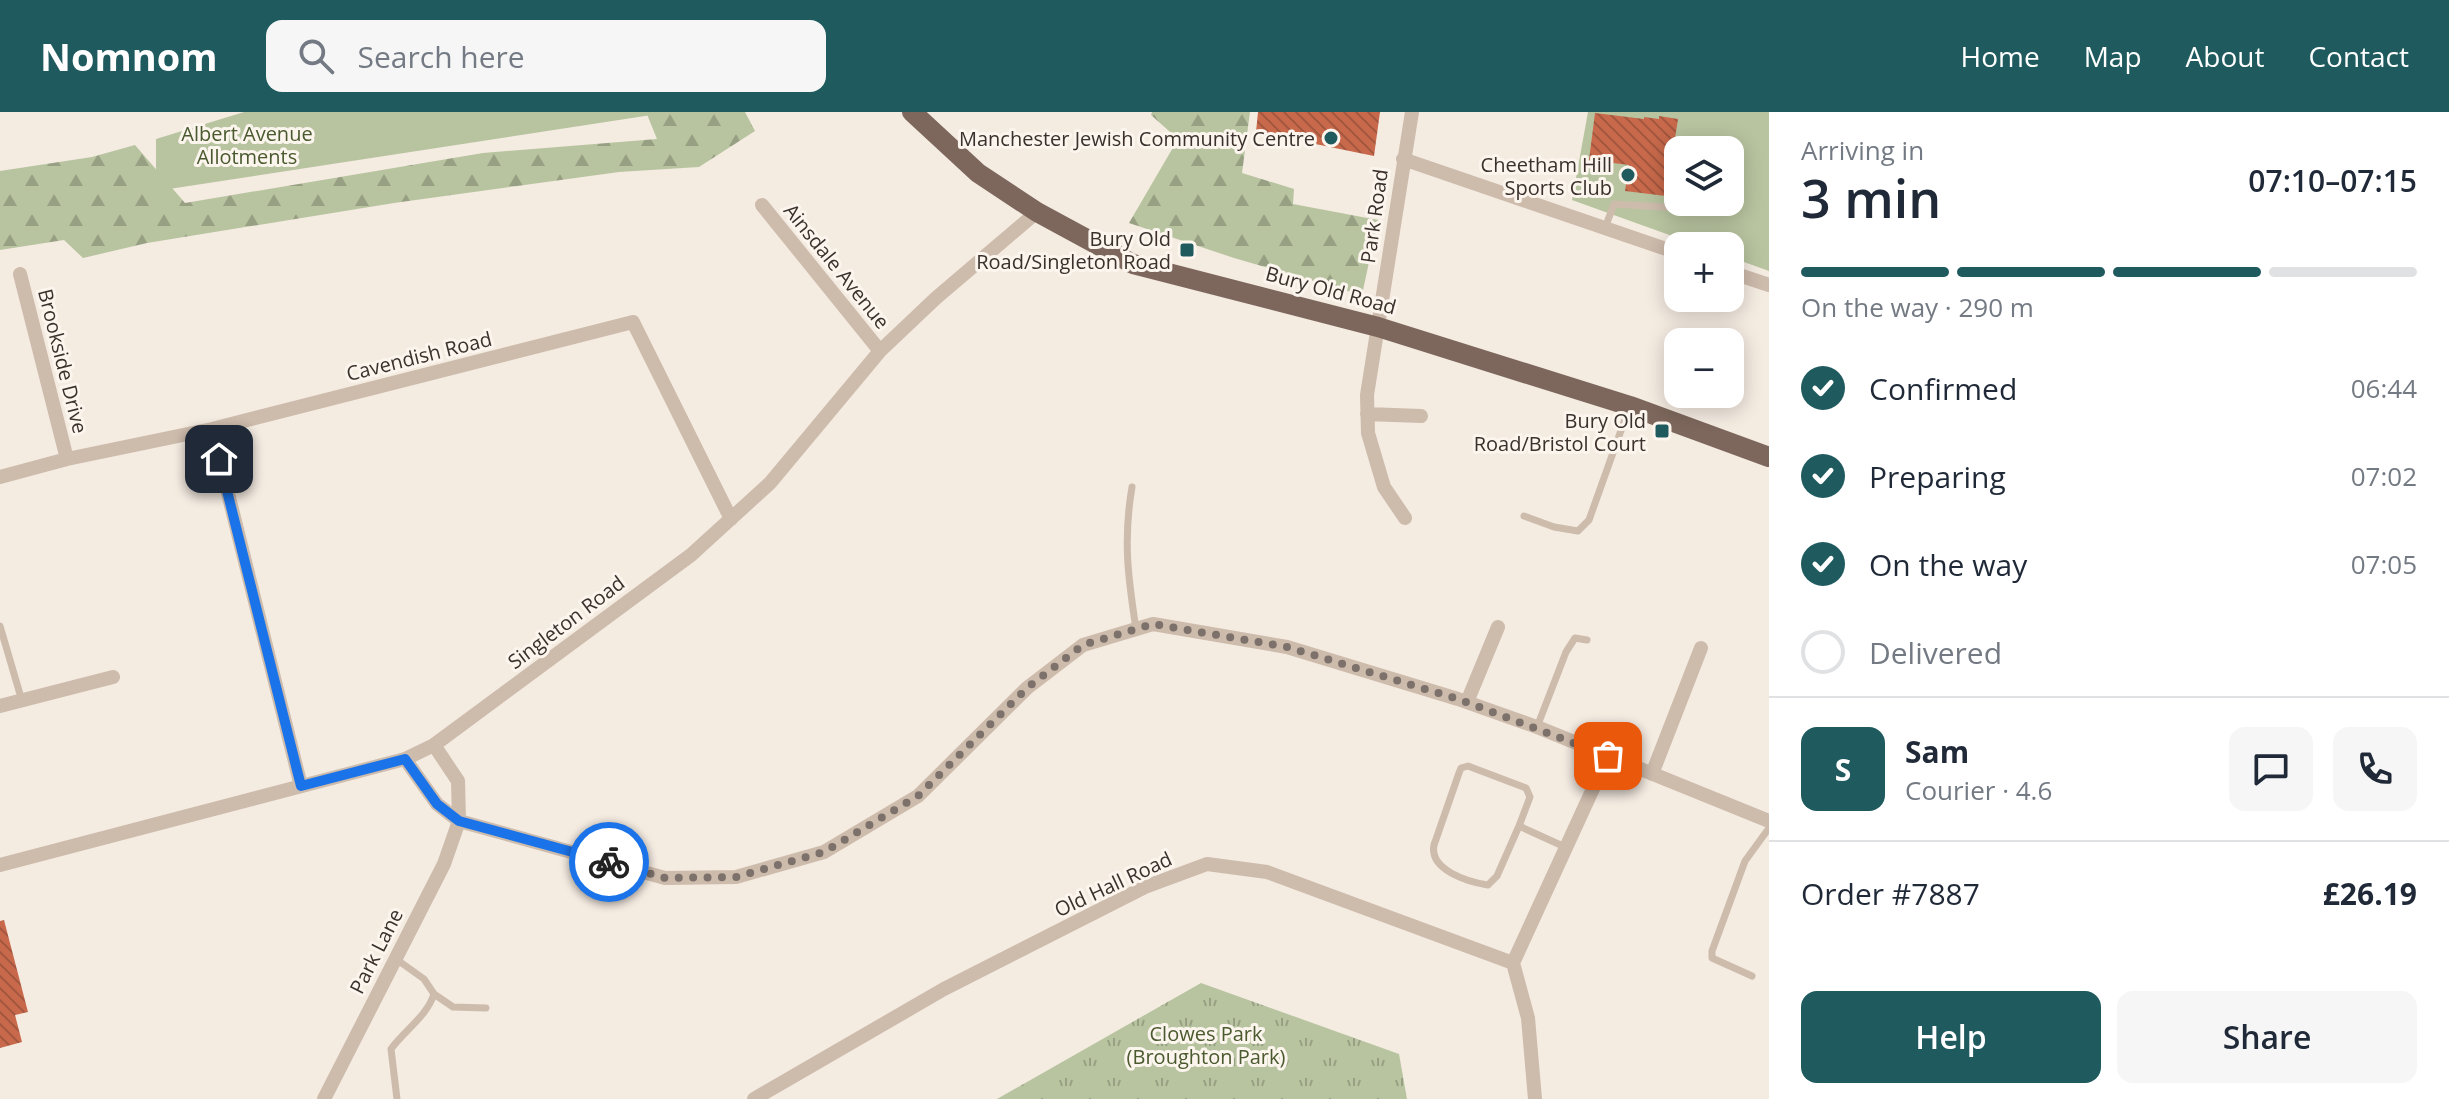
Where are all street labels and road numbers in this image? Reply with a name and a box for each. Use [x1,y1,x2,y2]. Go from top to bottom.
street label: Park Road [1354,167,1394,265]
street label: Ainsdale Avenue [778,198,896,334]
street label: Bury Old Road [1263,260,1399,320]
street label: Brookside Drive [32,286,94,436]
street label: Cavendish Road [343,325,495,387]
street label: Singleton Road [502,569,630,675]
street label: Old Hall Road [1050,845,1176,923]
street label: Park Lane [343,904,409,998]

